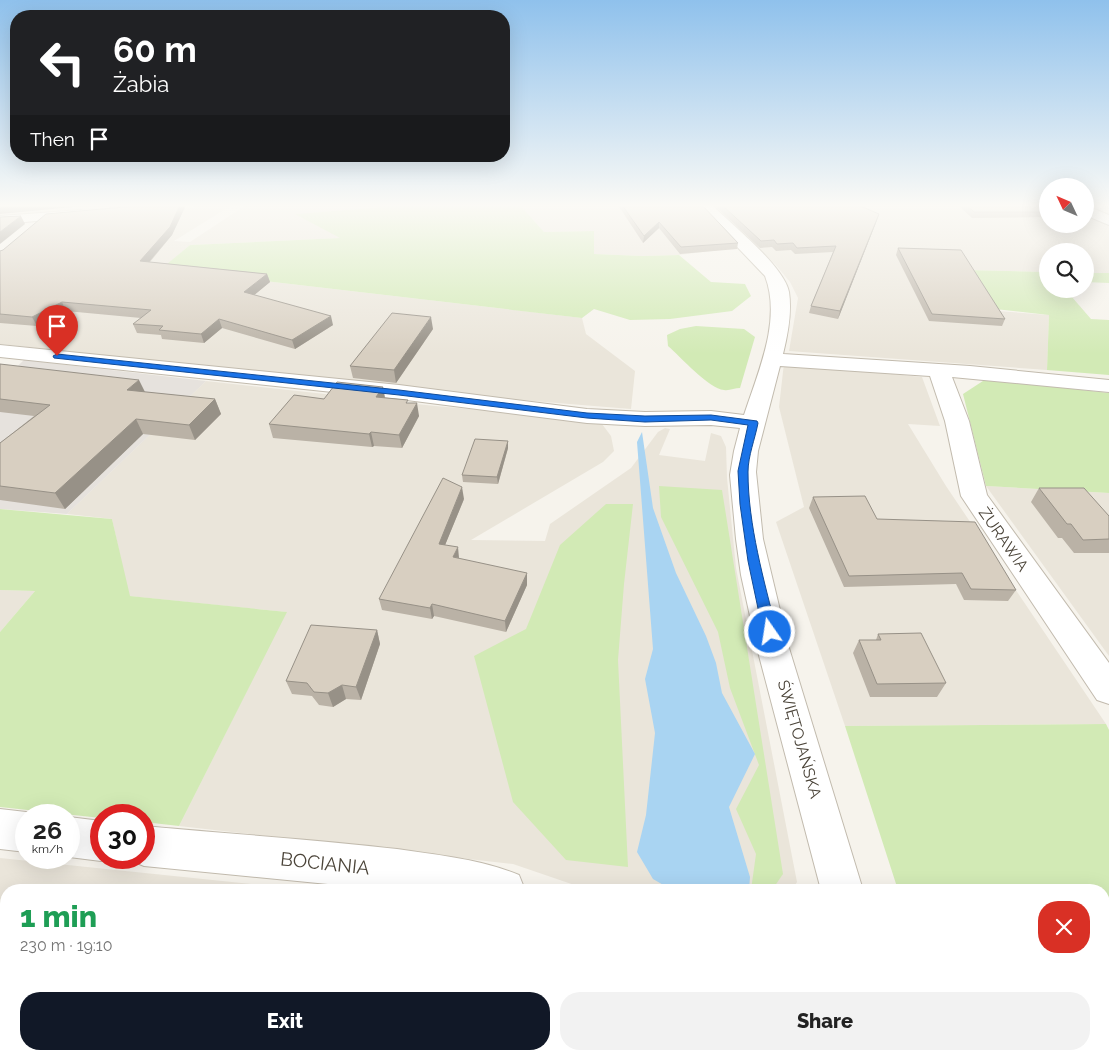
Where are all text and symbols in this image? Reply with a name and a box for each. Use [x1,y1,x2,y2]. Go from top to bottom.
text: 60 m [113,29,197,70]
icon: left [30,30,95,95]
text: Żabia [113,71,169,97]
icon: arrive [85,125,113,153]
text: Then [30,128,75,150]
north arrow [1039,178,1094,232]
map controls [1039,178,1094,298]
button: search [1039,243,1094,298]
pin [36,305,78,356]
icon: arrive [43,312,71,340]
street label: ŻURAWIA [975,503,1033,575]
position arrow [743,605,795,657]
street label: ŚWIĘTOJAŃSKA [774,677,827,801]
speed limit sign: 30 [90,804,155,869]
text: 26 [33,815,62,845]
text: km/h [32,842,63,856]
street label: BOCIANIA [279,847,371,879]
text: 1 min [20,899,97,934]
button: close [1038,901,1090,953]
text: 230 m · 19:10 [20,936,113,955]
button: Exit [20,992,550,1050]
button: Share [560,992,1090,1050]

